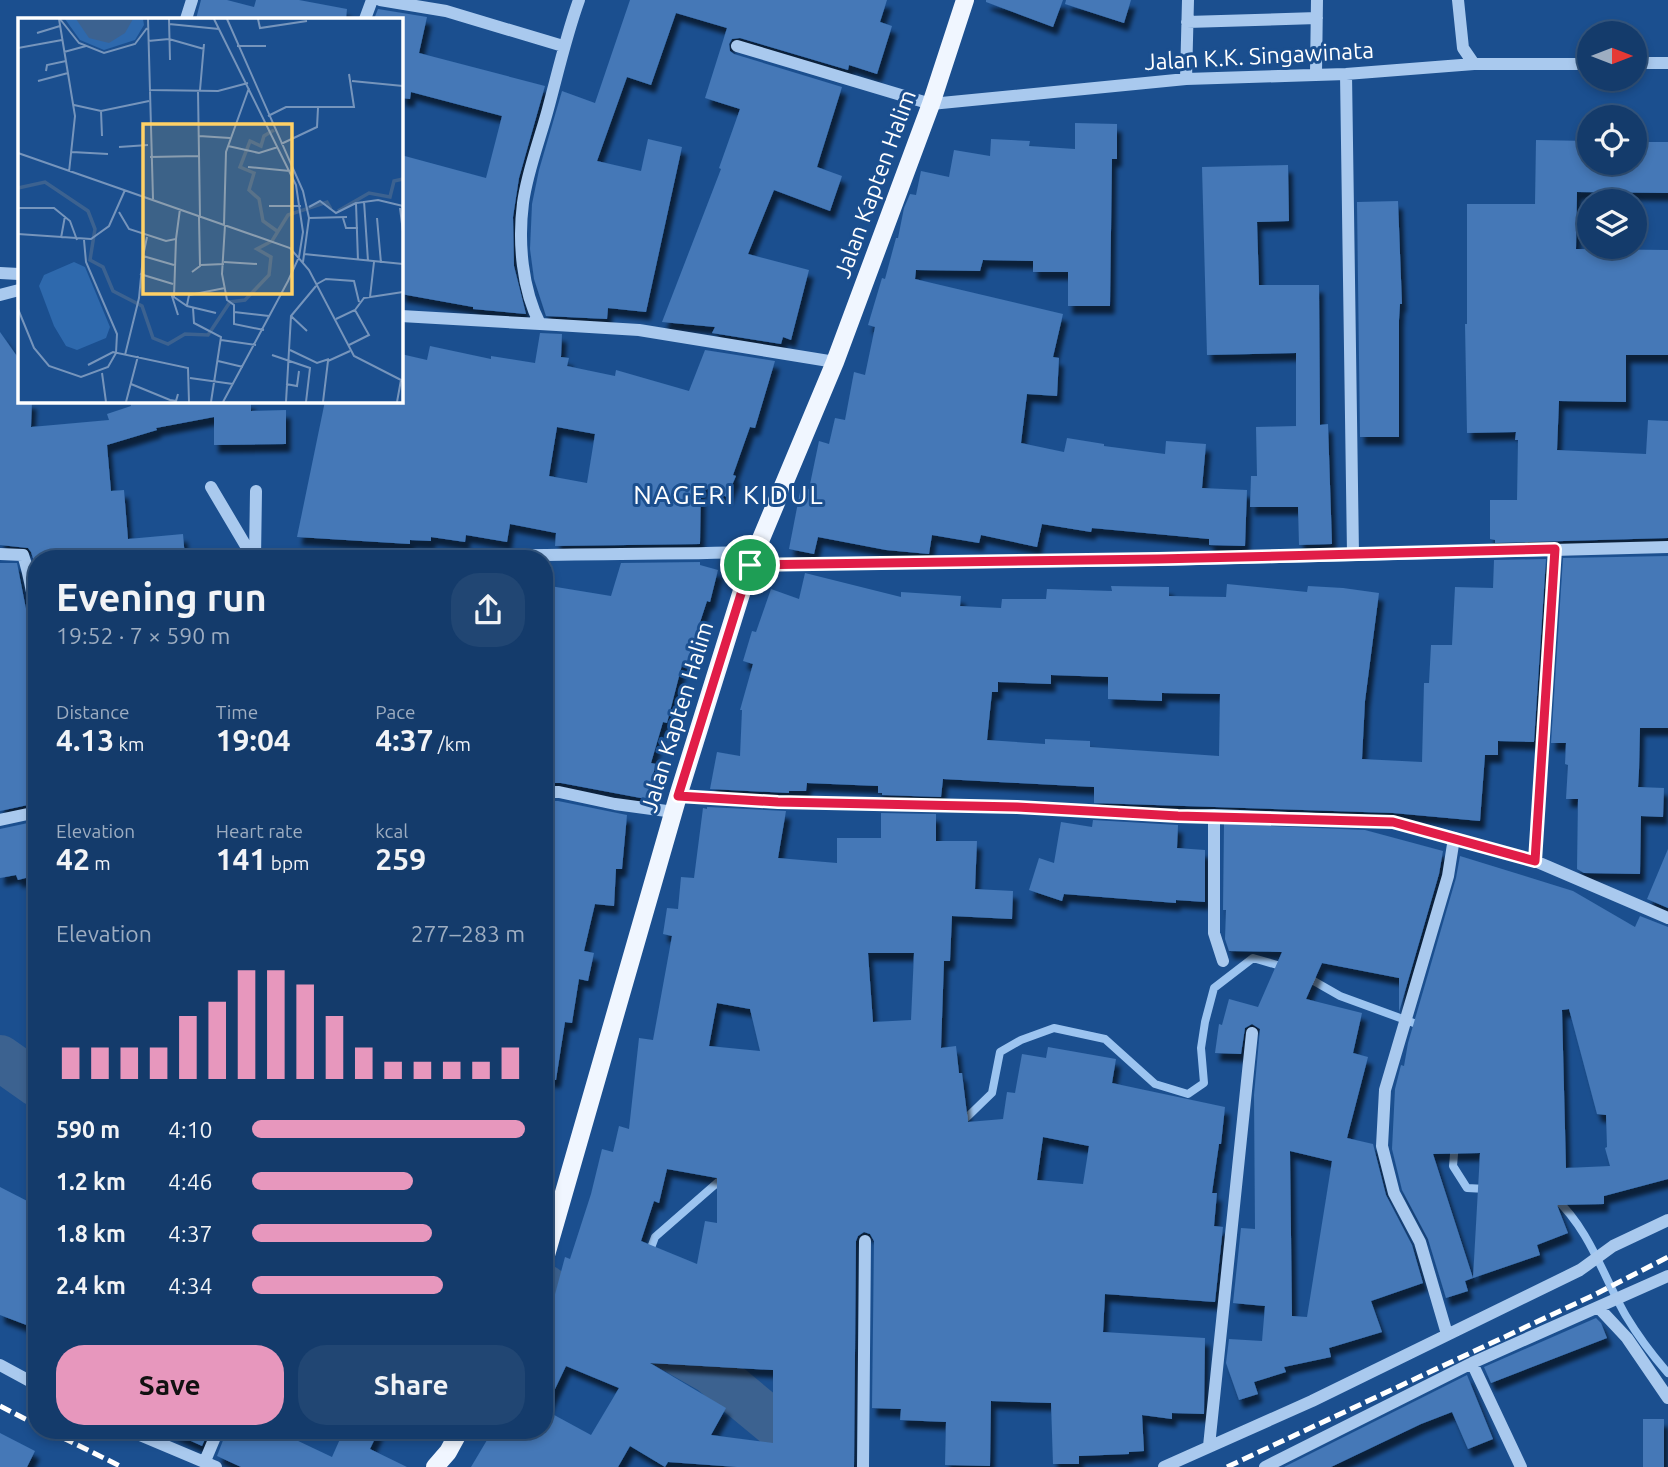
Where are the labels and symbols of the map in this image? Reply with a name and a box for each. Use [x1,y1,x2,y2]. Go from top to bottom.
inset map [18,18,402,402]
north arrow [1577,21,1647,91]
street label: Jalan K.K. Singawinata [1144,37,1374,74]
street label: Jalan Kapten Halim [829,86,920,281]
district label: NAGERI KIDUL [633,480,825,509]
pin [720,535,780,595]
street label: Jalan Kapten Halim [636,618,717,815]

